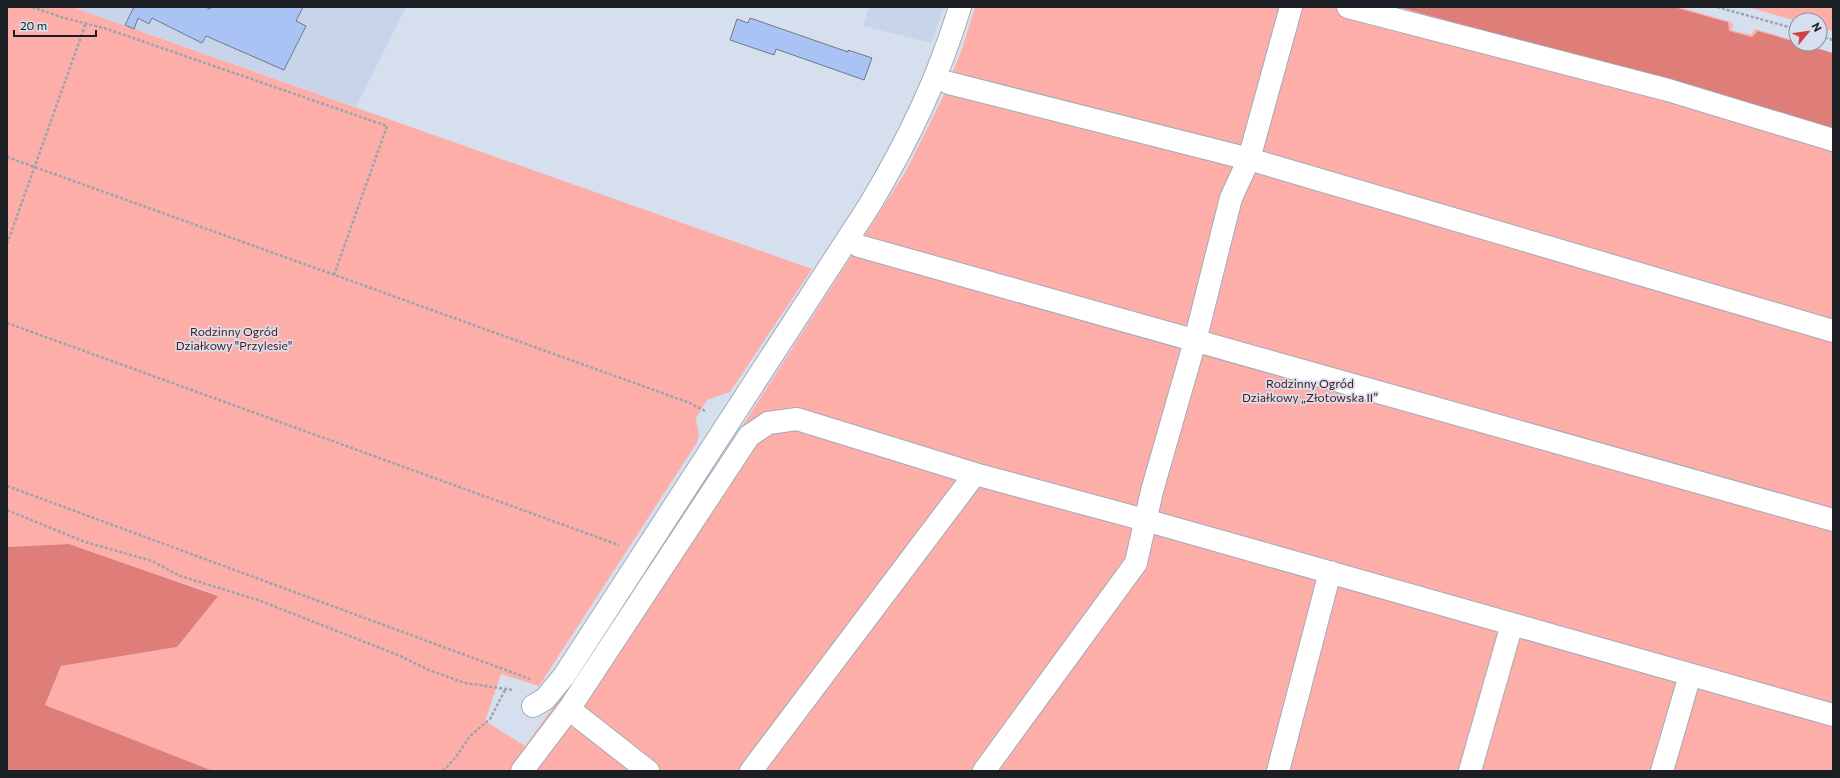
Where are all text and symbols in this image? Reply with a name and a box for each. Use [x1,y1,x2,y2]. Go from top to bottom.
scale bar [14,12,96,38]
north arrow [1788,12,1828,52]
text: 20 m [20,18,47,32]
text: N [1809,20,1825,34]
park label: Rodzinny Ogród Działkowy "Przylesie" [176,324,292,352]
park label: Rodzinny Ogród Działkowy „Złotowska II” [1242,376,1378,404]

